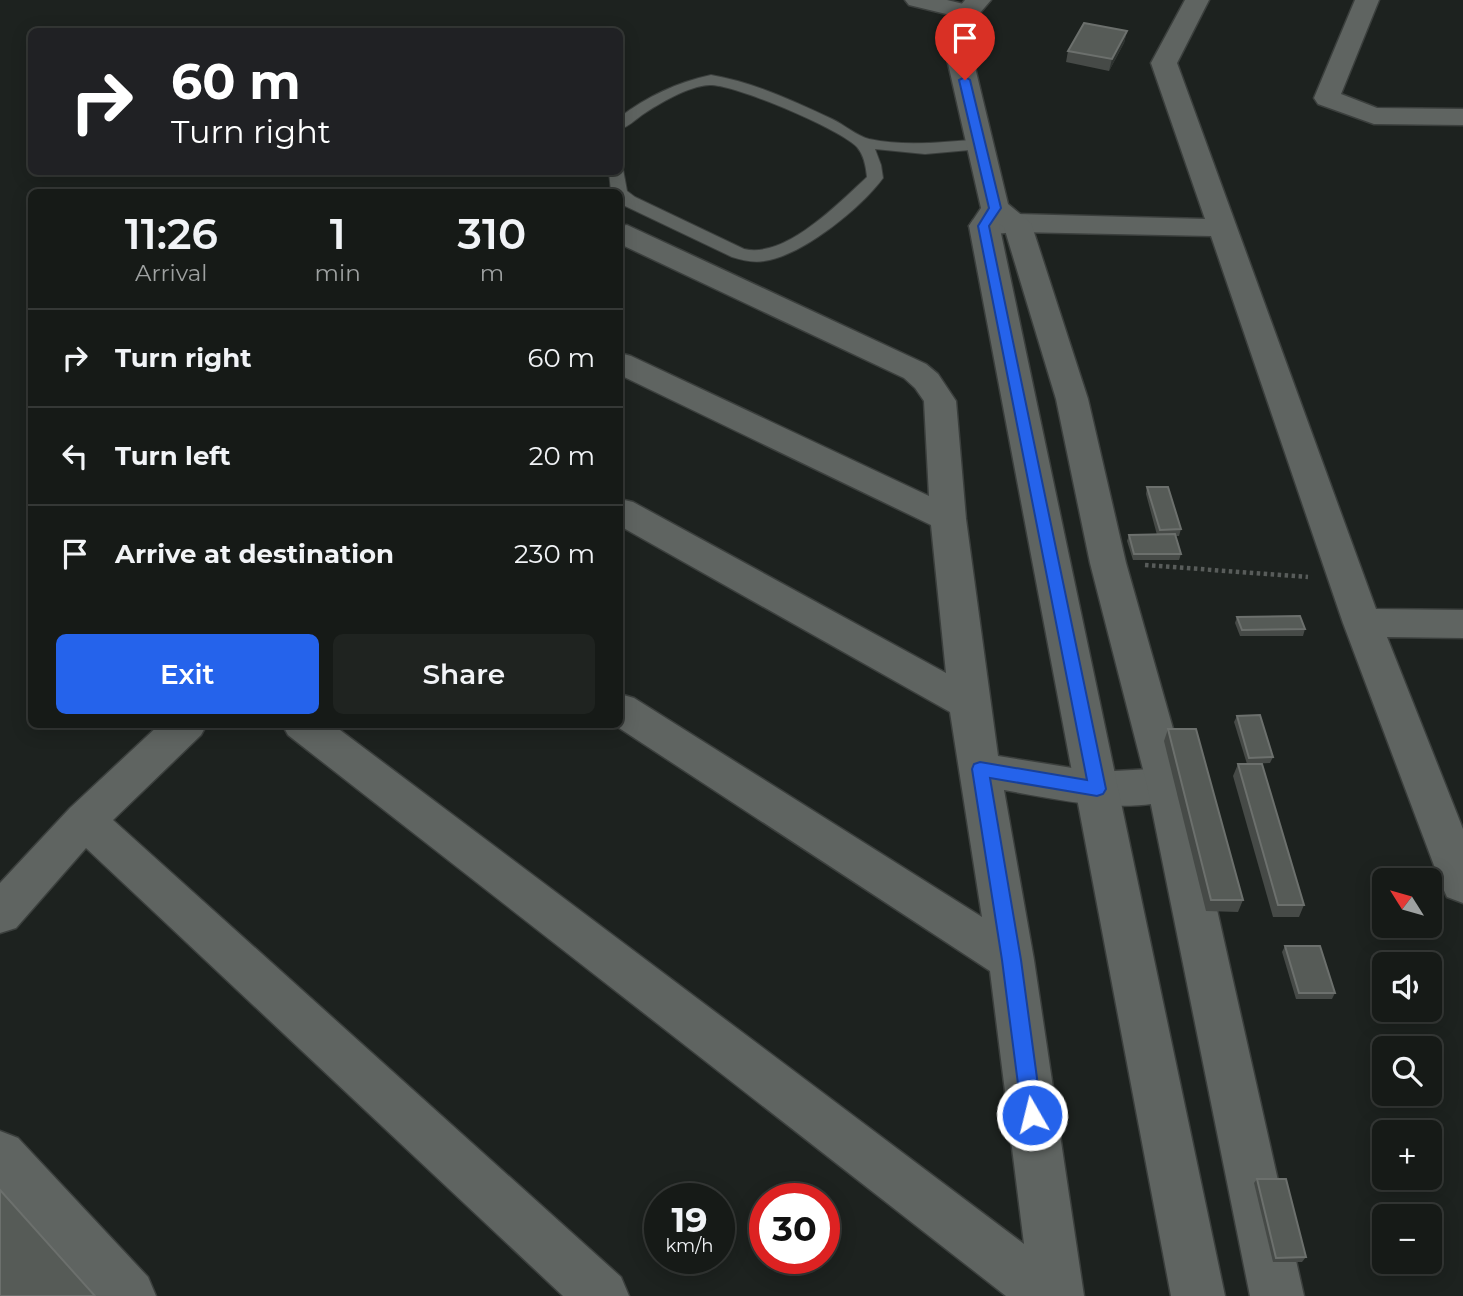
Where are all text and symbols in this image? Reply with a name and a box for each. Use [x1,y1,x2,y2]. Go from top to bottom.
pin [935,8,995,80]
icon: arrive [946,19,984,57]
text: 60 m [171,52,301,111]
icon: right [56,56,147,147]
text: Turn right [171,112,331,151]
text: 11:26 [125,208,218,260]
text: 1 [330,208,346,260]
text: 310 [457,208,526,260]
text: Arrival [135,259,208,287]
text: min [315,259,361,287]
text: m [480,259,504,287]
icon: right [56,339,94,377]
text: Turn right [115,342,251,374]
text: 60 m [528,342,595,374]
icon: left [56,437,94,475]
text: Turn left [115,440,231,472]
text: 20 m [529,440,595,472]
icon: arrive [56,535,94,573]
text: Arrive at destination [115,538,394,570]
text: 230 m [514,538,595,570]
button: Exit [56,634,319,714]
button: Share [333,634,595,714]
north arrow [1372,868,1442,938]
map controls [1372,868,1442,1274]
button: sound [1372,952,1442,1022]
button: search [1372,1036,1442,1106]
position arrow [995,1078,1069,1152]
button: + [1372,1120,1442,1190]
speed limit sign: 30 [749,1183,840,1274]
text: 19 [671,1198,708,1241]
button: − [1372,1204,1442,1274]
text: km/h [665,1235,714,1257]

